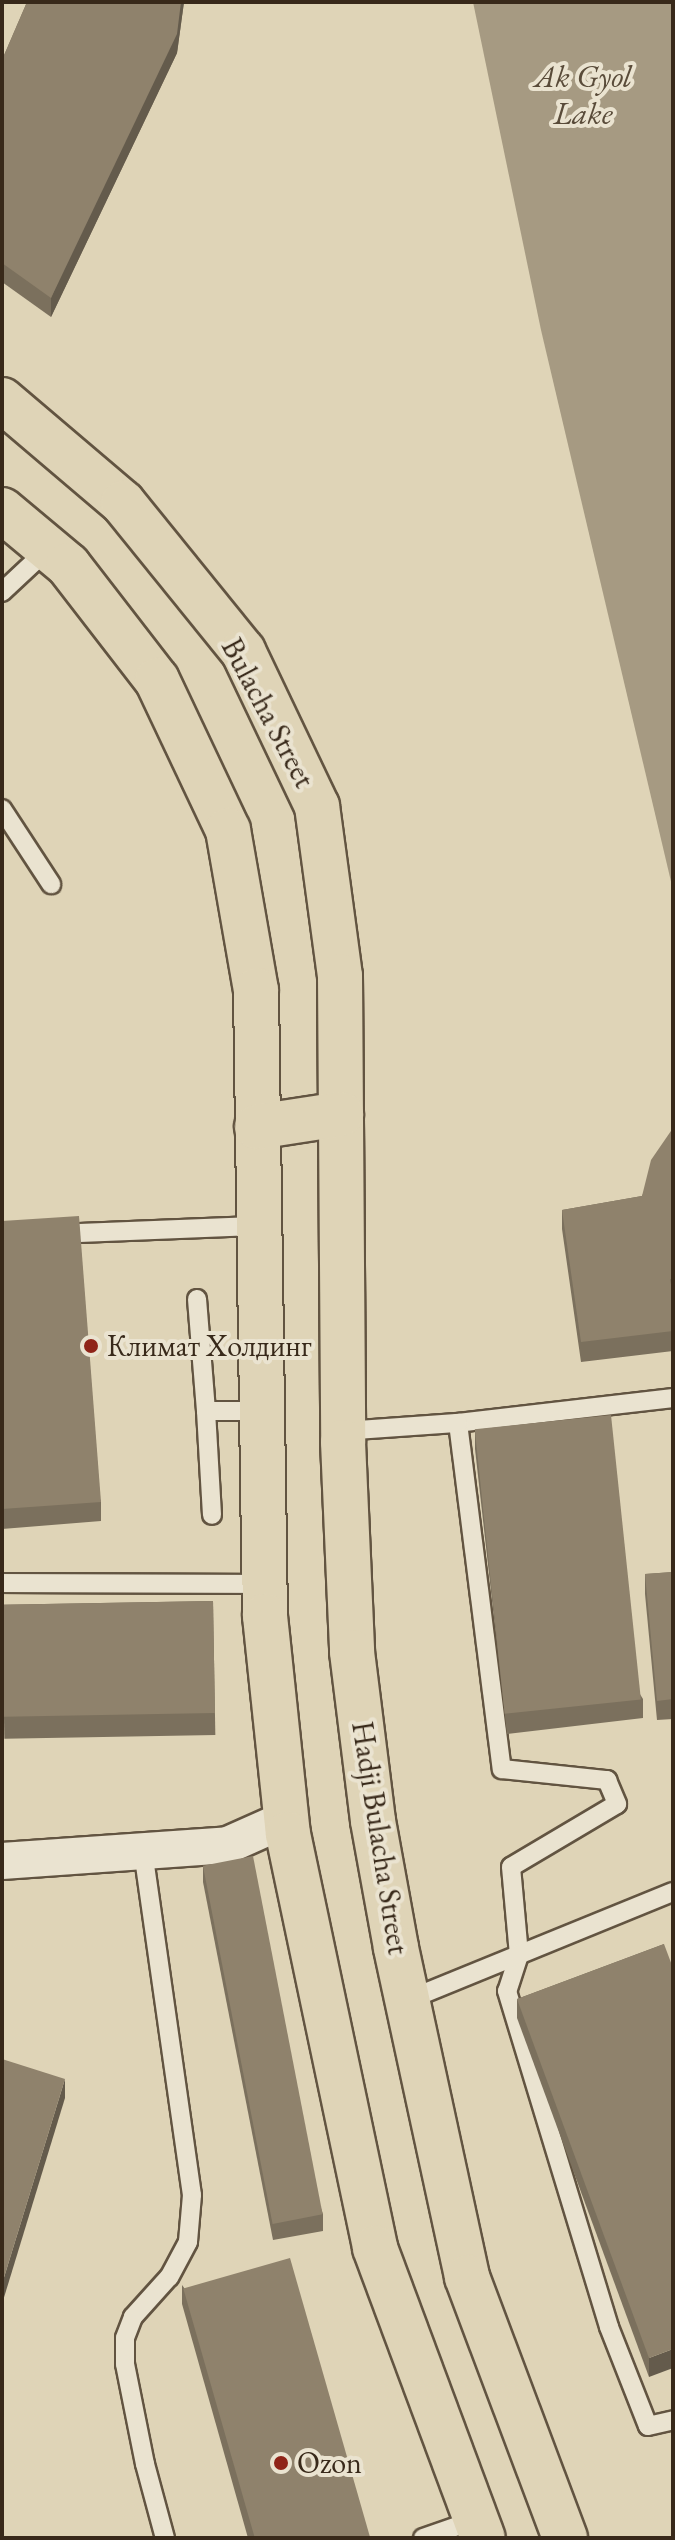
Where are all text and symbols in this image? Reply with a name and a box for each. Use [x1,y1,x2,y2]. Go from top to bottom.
water label: Ak Gyol Lake [534,58,632,133]
street label: Bulacha Street [214,632,322,794]
place label: Климат Холдинг [107,1328,312,1364]
marker: Климат Холдинг [82,1337,100,1355]
street label: Hadji Bulacha Street [344,1719,416,1957]
place label: Ozon [297,2445,362,2481]
marker: Ozon [272,2454,290,2472]

